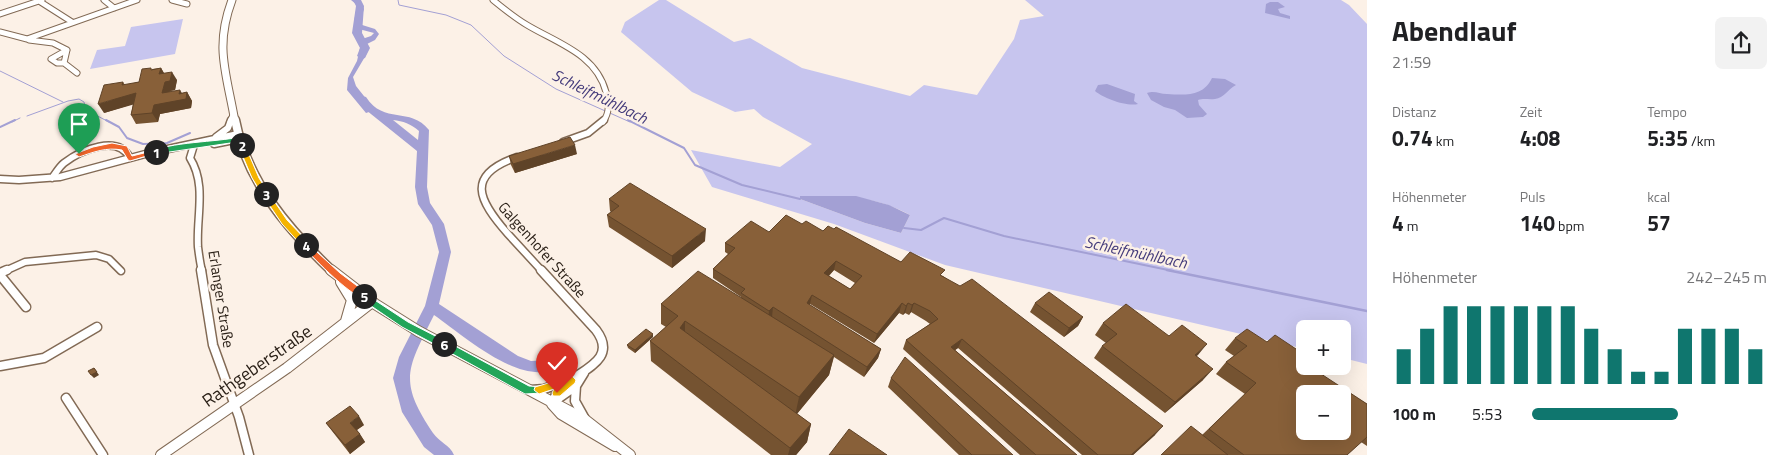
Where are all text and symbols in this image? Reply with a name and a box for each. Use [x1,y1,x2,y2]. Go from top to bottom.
text: Abendlauf [1392,9,1517,52]
button: share [1715,17,1767,69]
text: 21:59 [1392,50,1431,74]
water label: Schleifmühlbach [548,62,653,130]
text: Distanz [1392,101,1436,122]
text: Zeit [1520,101,1542,122]
text: Tempo [1647,101,1687,122]
pin [58,103,100,154]
icon: arrive [65,110,93,138]
text: 0.74 [1392,122,1433,154]
text: 4:08 [1520,122,1560,154]
text: 5:35 [1647,122,1688,154]
text: km [1433,130,1454,151]
text: /km [1688,130,1715,151]
pin: 2 [230,132,254,158]
text: 2 [239,135,246,156]
pin: 1 [144,140,168,164]
text: 1 [153,142,160,163]
pin: 3 [254,182,278,206]
text: 3 [263,184,270,205]
text: Höhenmeter [1392,186,1466,207]
text: Puls [1520,186,1545,207]
text: kcal [1647,186,1670,207]
street label: Galgenhofer Straße [493,196,592,303]
text: 4 [1392,207,1404,239]
text: 140 [1520,207,1555,239]
text: 57 [1647,207,1671,239]
text: m [1404,215,1419,236]
text: bpm [1555,215,1584,236]
water label: Schleifmühlbach [1083,229,1190,275]
pin: 4 [294,232,318,258]
text: 4 [303,235,310,256]
street label: Erlanger Straße [202,249,241,349]
text: Höhenmeter [1392,265,1477,289]
text: 242–245 m [1686,265,1767,289]
pin: 5 [352,284,376,308]
text: 5 [361,286,368,307]
street label: Rathgeberstraße [196,318,317,414]
map controls [1296,320,1351,440]
button: + [1296,320,1351,375]
pin: 6 [432,332,456,356]
text: 6 [441,334,448,355]
pin [536,342,578,393]
icon: check [543,349,571,377]
button: − [1296,385,1351,440]
text: 100 m [1392,402,1436,426]
text: 5:53 [1472,402,1502,426]

